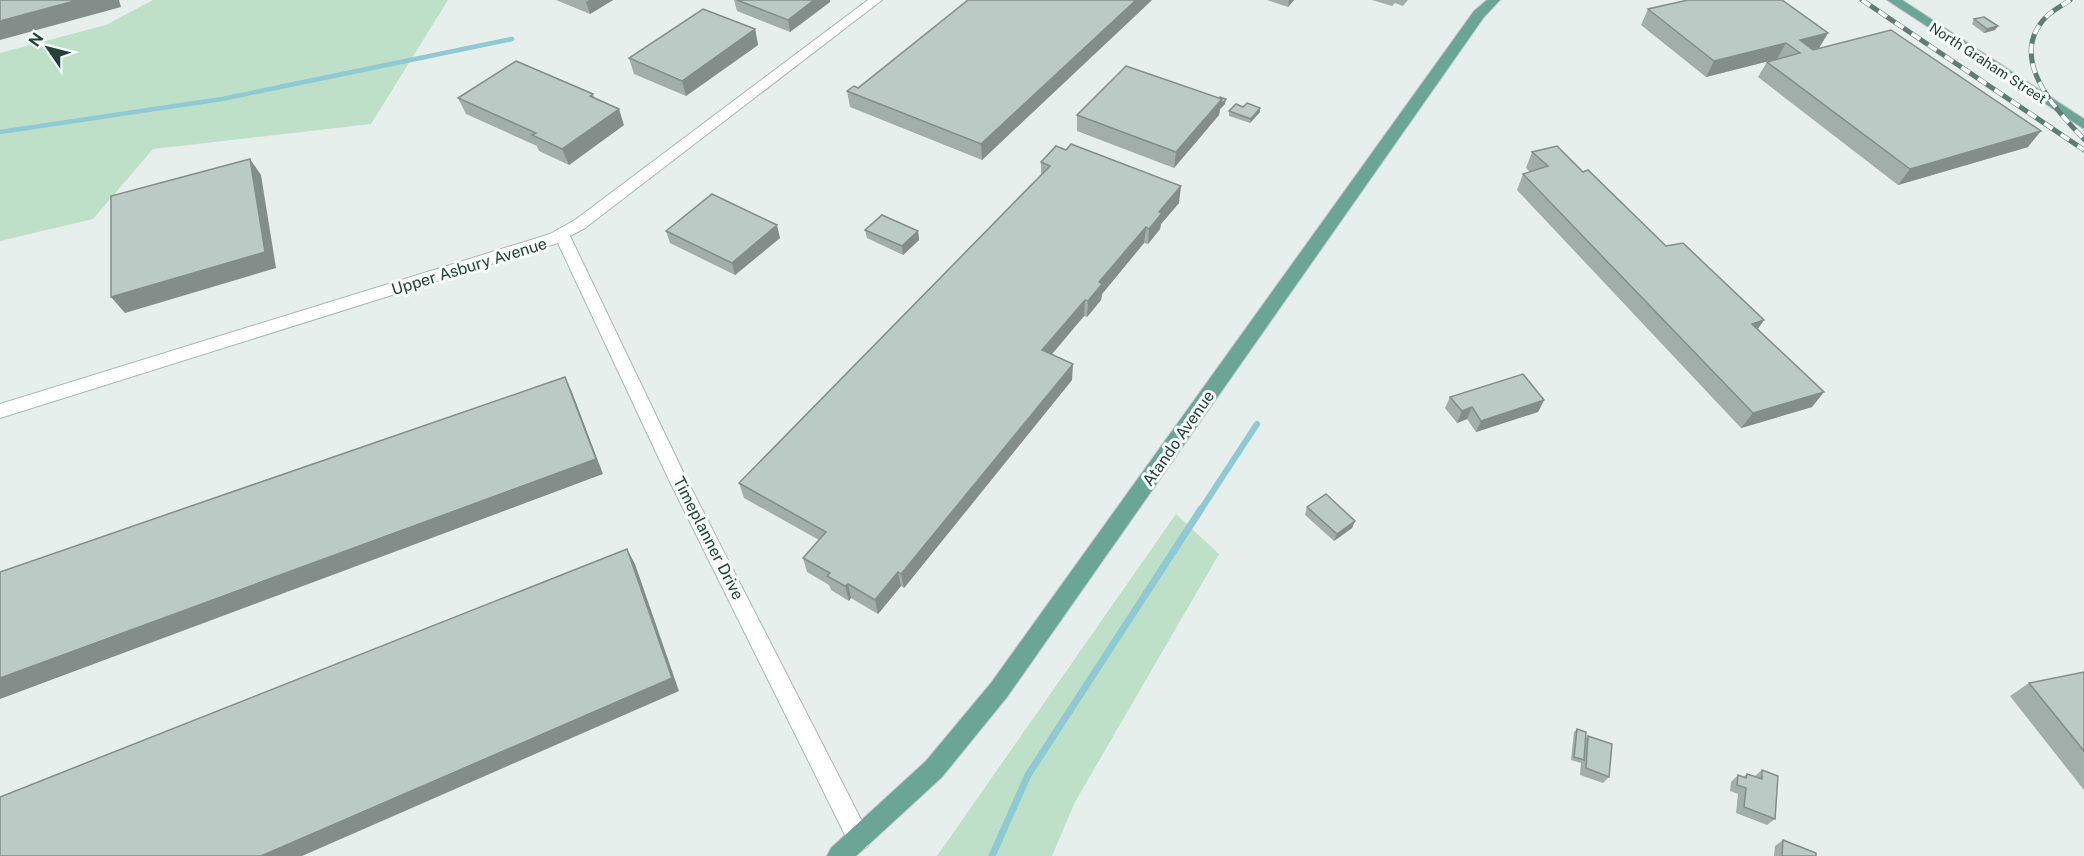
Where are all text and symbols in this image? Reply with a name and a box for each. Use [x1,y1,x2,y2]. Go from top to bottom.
north arrow [18,18,78,78]
street label: North Graham Street [1927,19,2049,107]
text: N [25,29,47,50]
street label: Upper Asbury Avenue [389,234,549,299]
street label: Atando Avenue [1138,387,1218,490]
street label: Timeplanner Drive [669,474,748,603]

